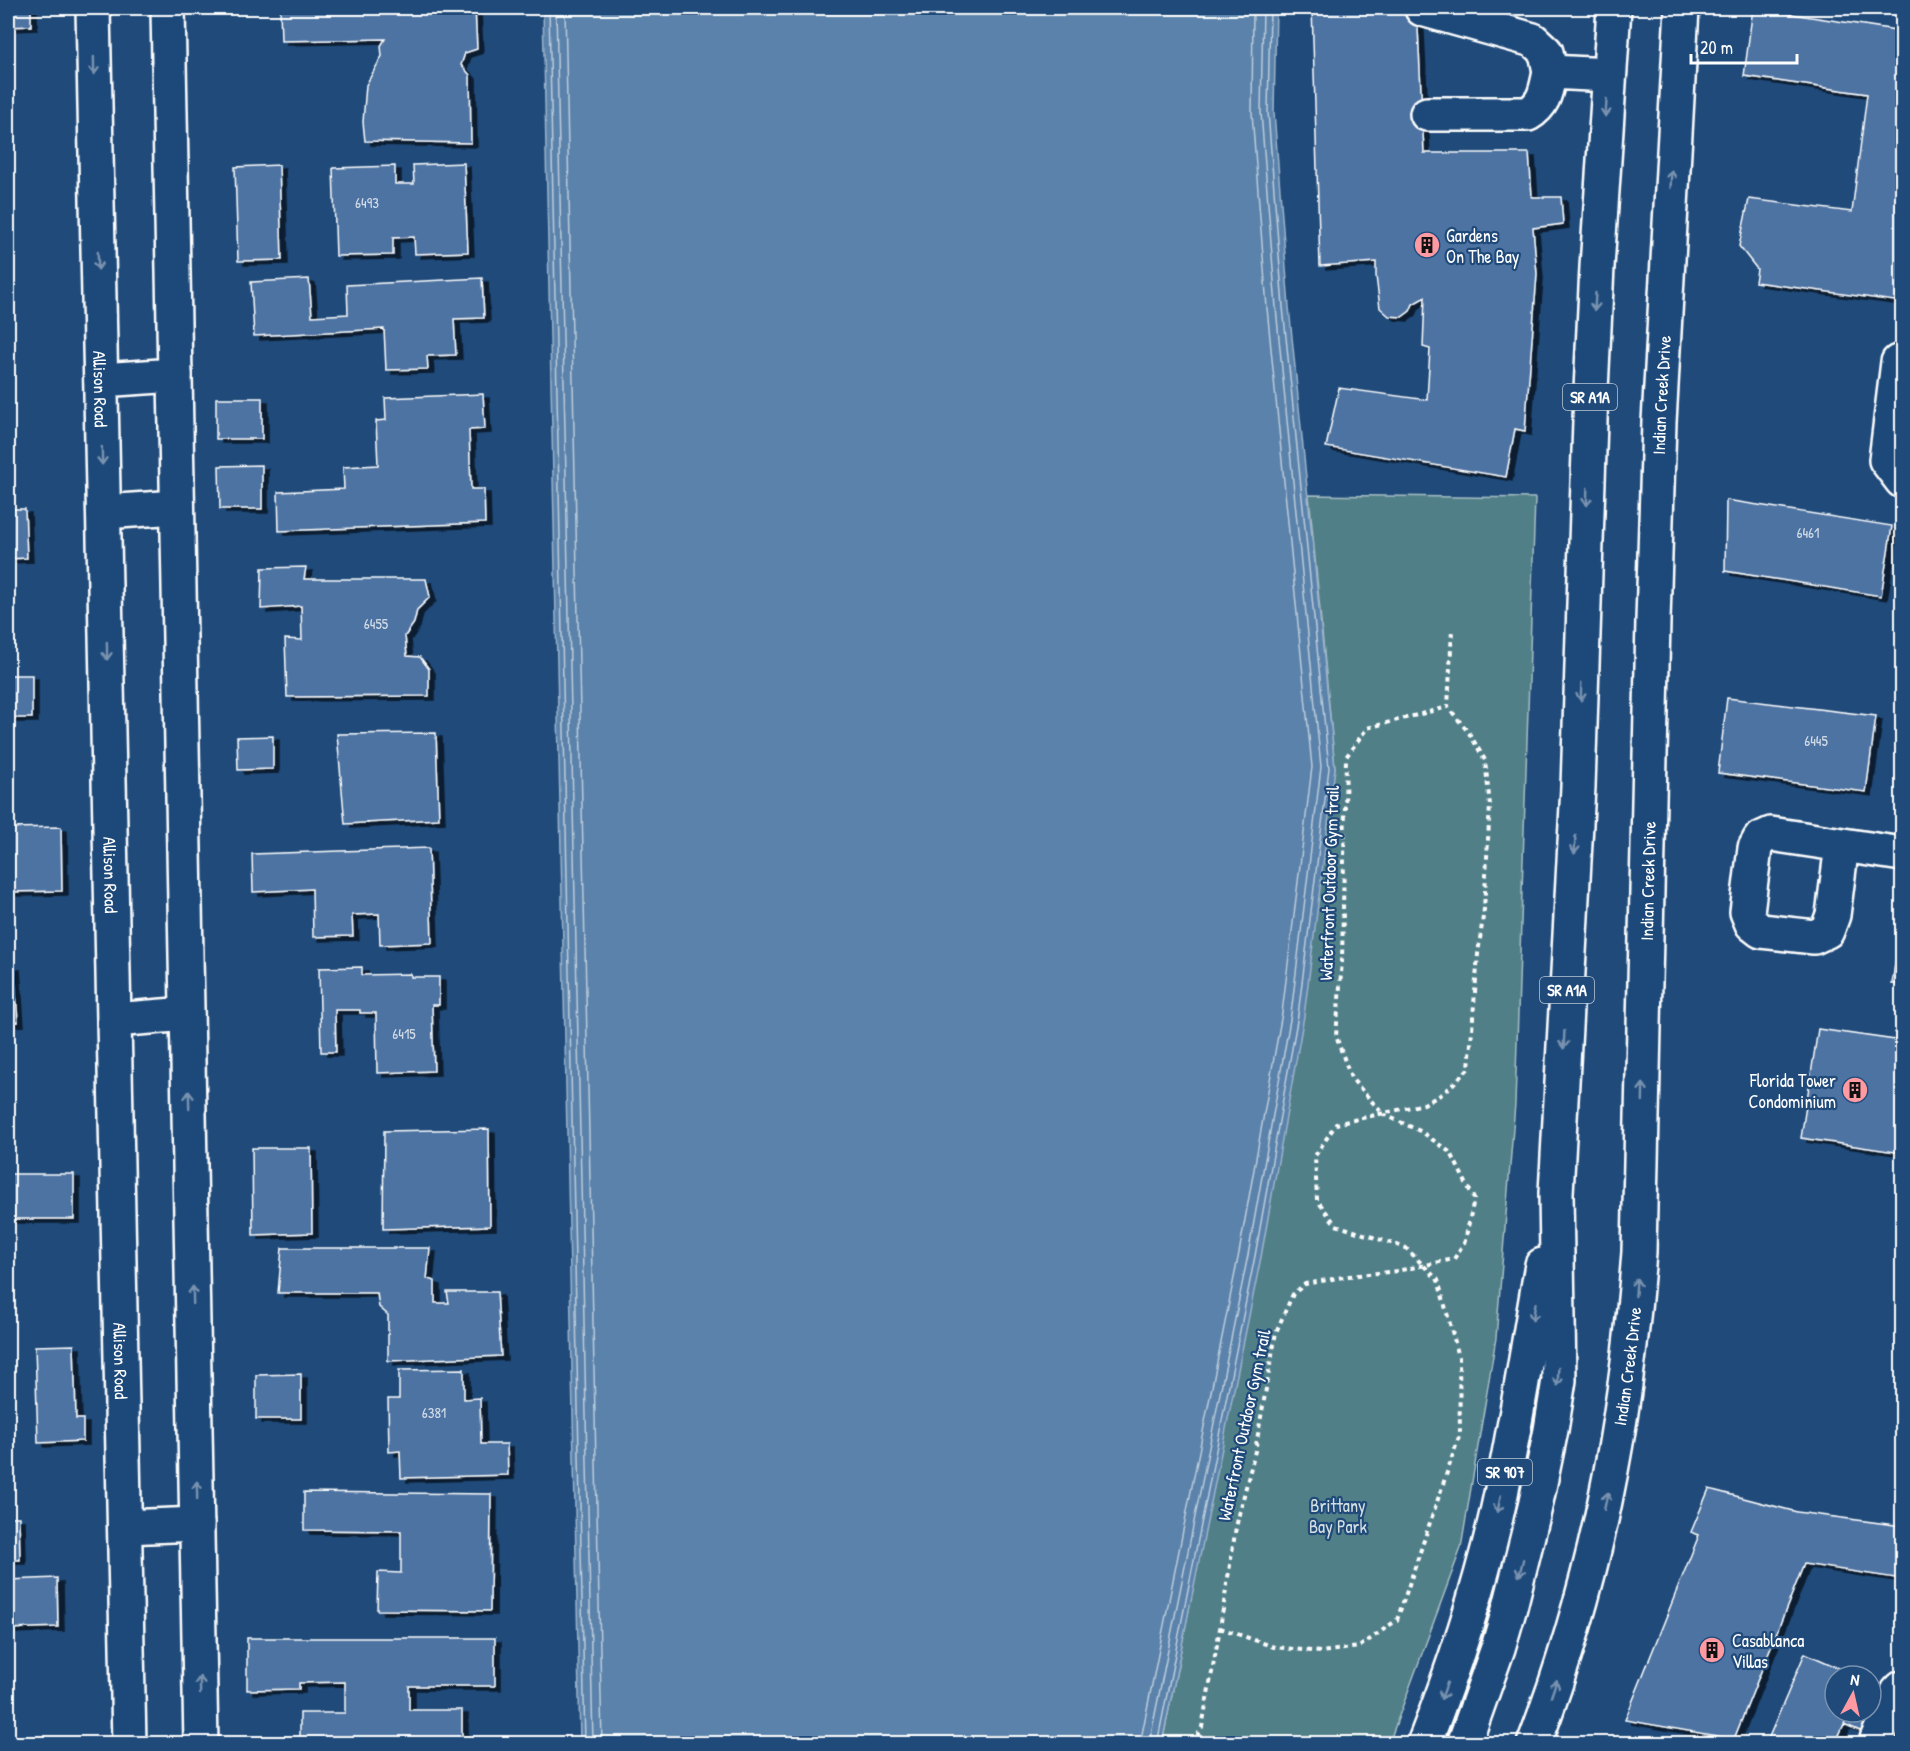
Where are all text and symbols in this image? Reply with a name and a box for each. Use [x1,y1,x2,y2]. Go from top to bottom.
scale bar [1691,27,1798,65]
text: 20 m [1700,35,1733,60]
one-way arrow [88,55,100,75]
one-way arrow [1601,97,1612,117]
one-way arrow [1666,170,1677,189]
house number: 6493 [355,192,379,213]
place label: Gardens On The Bay [1446,223,1520,269]
building icon: Gardens On The Bay [1412,230,1442,260]
one-way arrow [92,250,104,270]
one-way arrow [1589,292,1600,312]
street label: Indian Creek Drive [1646,335,1676,455]
street label: Allison Road [88,350,114,427]
road number: SR A1A [1563,384,1617,410]
one-way arrow [97,445,108,465]
one-way arrow [1581,487,1593,507]
house number: 6461 [1796,522,1820,543]
house number: 6455 [364,613,389,634]
one-way arrow [101,640,112,660]
one-way arrow [1575,682,1587,702]
house number: 6445 [1804,730,1828,751]
street label: Waterfront Outdoor Gym trail [1313,785,1345,981]
street label: Indian Creek Drive [1633,821,1661,941]
one-way arrow [1569,835,1580,855]
street label: Allison Road [98,836,124,913]
road number: SR A1A [1540,977,1594,1003]
house number: 6415 [392,1023,416,1044]
one-way arrow [1559,1029,1570,1049]
place label: Florida Tower Condominium [1749,1068,1836,1114]
building icon: Florida Tower Condominium [1840,1075,1870,1105]
one-way arrow [1637,1083,1648,1103]
one-way arrow [183,1091,195,1111]
one-way arrow [1631,1278,1642,1297]
one-way arrow [187,1286,199,1306]
one-way arrow [1528,1302,1539,1321]
street label: Indian Creek Drive [1607,1306,1647,1427]
street label: Allison Road [108,1322,134,1399]
street label: Waterfront Outdoor Gym trail [1211,1327,1277,1523]
one-way arrow [1552,1367,1564,1386]
house number: 6381 [422,1402,446,1423]
road number: SR 907 [1478,1459,1532,1485]
one-way arrow [191,1481,203,1501]
one-way arrow [1601,1492,1613,1511]
park label: Brittany Bay Park [1309,1493,1368,1539]
one-way arrow [1492,1494,1504,1513]
one-way arrow [1514,1558,1526,1577]
place label: Casablanca Villas [1732,1628,1804,1674]
building icon: Casablanca Villas [1697,1635,1727,1665]
north arrow [1823,1664,1883,1724]
text: N [1849,1668,1861,1691]
one-way arrow [195,1676,206,1696]
one-way arrow [1549,1679,1560,1698]
one-way arrow [1438,1681,1449,1700]

